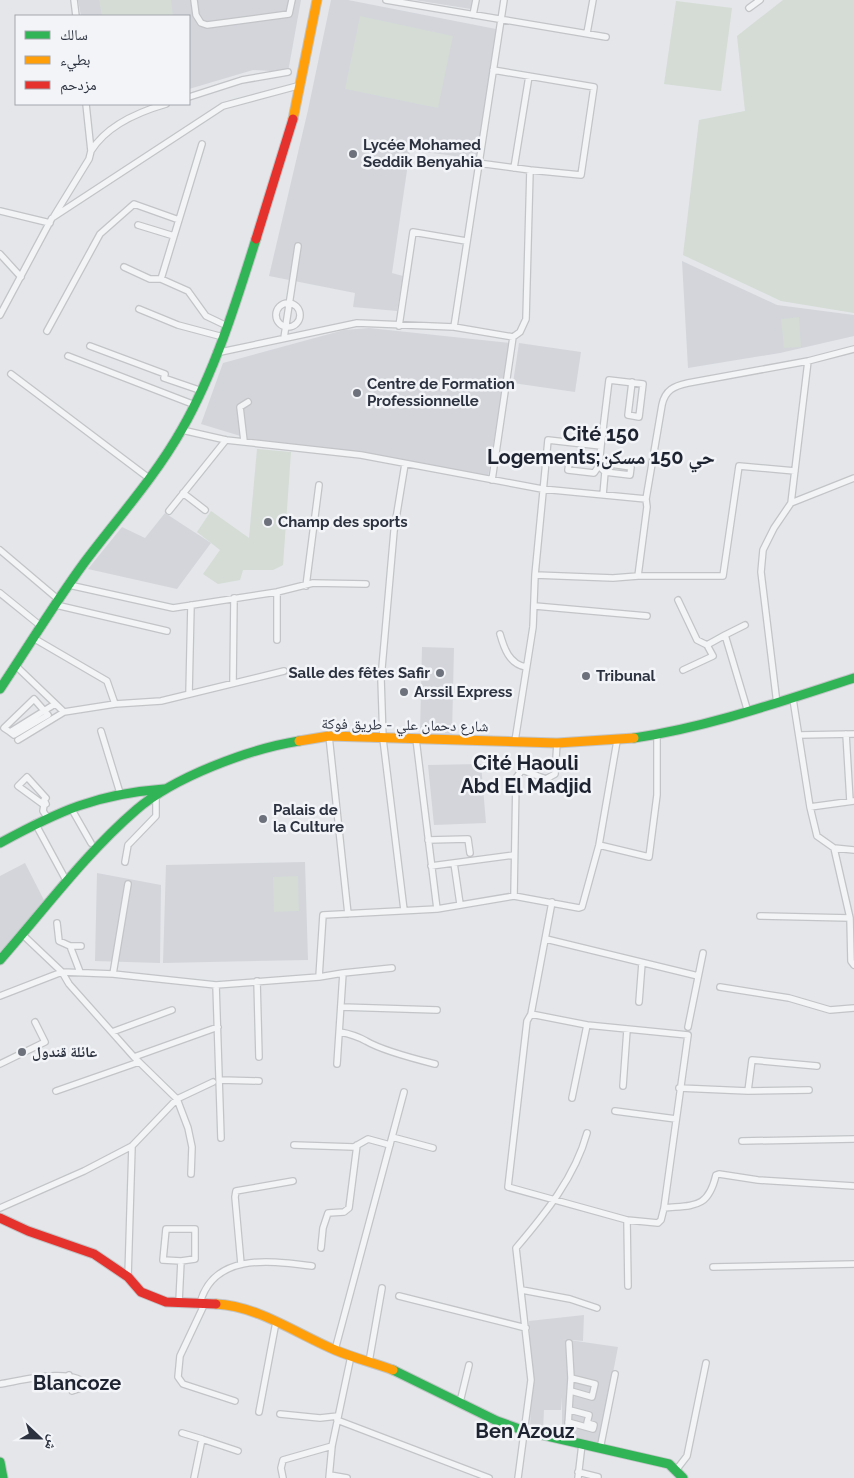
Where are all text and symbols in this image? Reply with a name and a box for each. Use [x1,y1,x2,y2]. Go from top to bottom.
legend [15,15,190,105]
text: سالك [60,26,88,44]
text: بطيء [60,51,90,72]
text: مزدحم [60,76,97,95]
place label: Lycée Mohamed Seddik Benyahia [363,136,483,171]
marker: Lycée Mohamed Seddik Benyahia [347,148,359,160]
place label: Centre de Formation Professionnelle [367,375,515,410]
marker: Centre de Formation Professionnelle [351,387,363,399]
district label: Cité 150 Logements;حي 150 مسكن [487,422,715,473]
place label: Champ des sports [278,513,408,531]
marker: Champ des sports [262,516,274,528]
place label: Salle des fêtes Safir [288,664,430,682]
marker: Salle des fêtes Safir [434,667,446,679]
place label: Tribunal [596,667,656,685]
marker: Tribunal [580,670,592,682]
place label: Arssil Express [414,683,512,701]
marker: Arssil Express [398,686,410,698]
street label: شارع دحمان علي - طريق فوكة [321,715,489,738]
district label: Cité Haouli Abd El Madjid [460,751,592,798]
place label: Palais de la Culture [273,801,344,836]
marker: Palais de la Culture [257,813,269,825]
place label: عائلة قندول [32,1043,97,1061]
marker: عائلة قندول [16,1046,28,1058]
district label: Blancoze [33,1371,121,1395]
north arrow [15,1413,65,1463]
district label: Ben Azouz [475,1419,575,1443]
text: ش [41,1433,62,1453]

